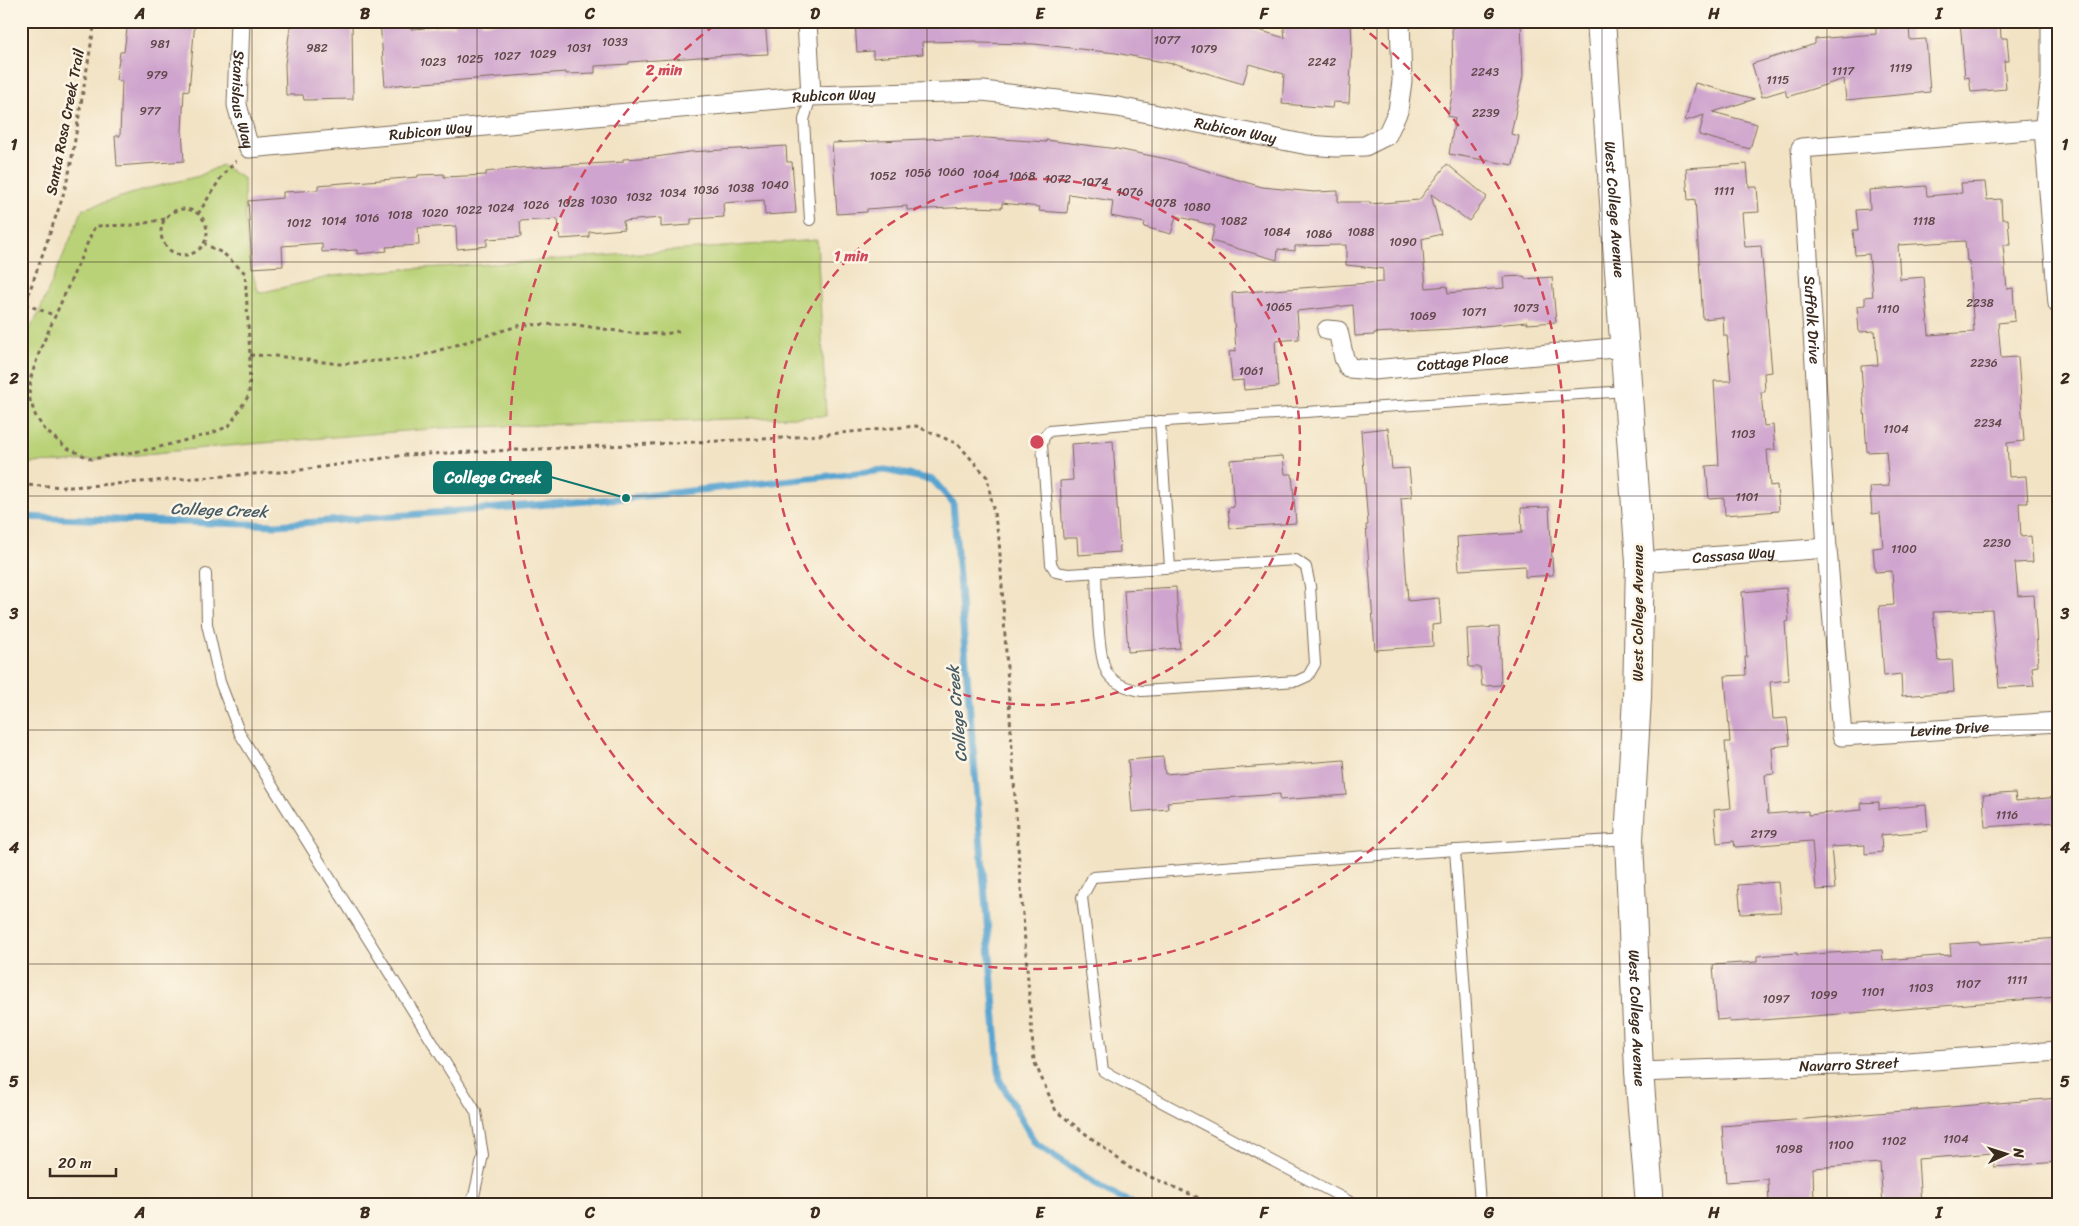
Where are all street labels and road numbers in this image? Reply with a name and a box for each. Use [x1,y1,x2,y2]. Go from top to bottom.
street label: Santa Rosa Creek Trail [38,46,92,197]
street label: Stanislaus Way [224,50,262,152]
street label: Rubicon Way [791,81,876,111]
street label: Rubicon Way [1192,110,1279,151]
street label: Rubicon Way [388,114,473,148]
street label: West College Avenue [1597,140,1633,279]
street label: Suffolk Drive [1796,275,1828,365]
street label: Cottage Place [1416,345,1510,379]
street label: Cassasa Way [1692,539,1776,571]
street label: West College Avenue [1625,544,1651,681]
street label: Levine Drive [1909,713,1990,745]
street label: West College Avenue [1621,949,1653,1088]
street label: Navarro Street [1799,1050,1901,1079]

